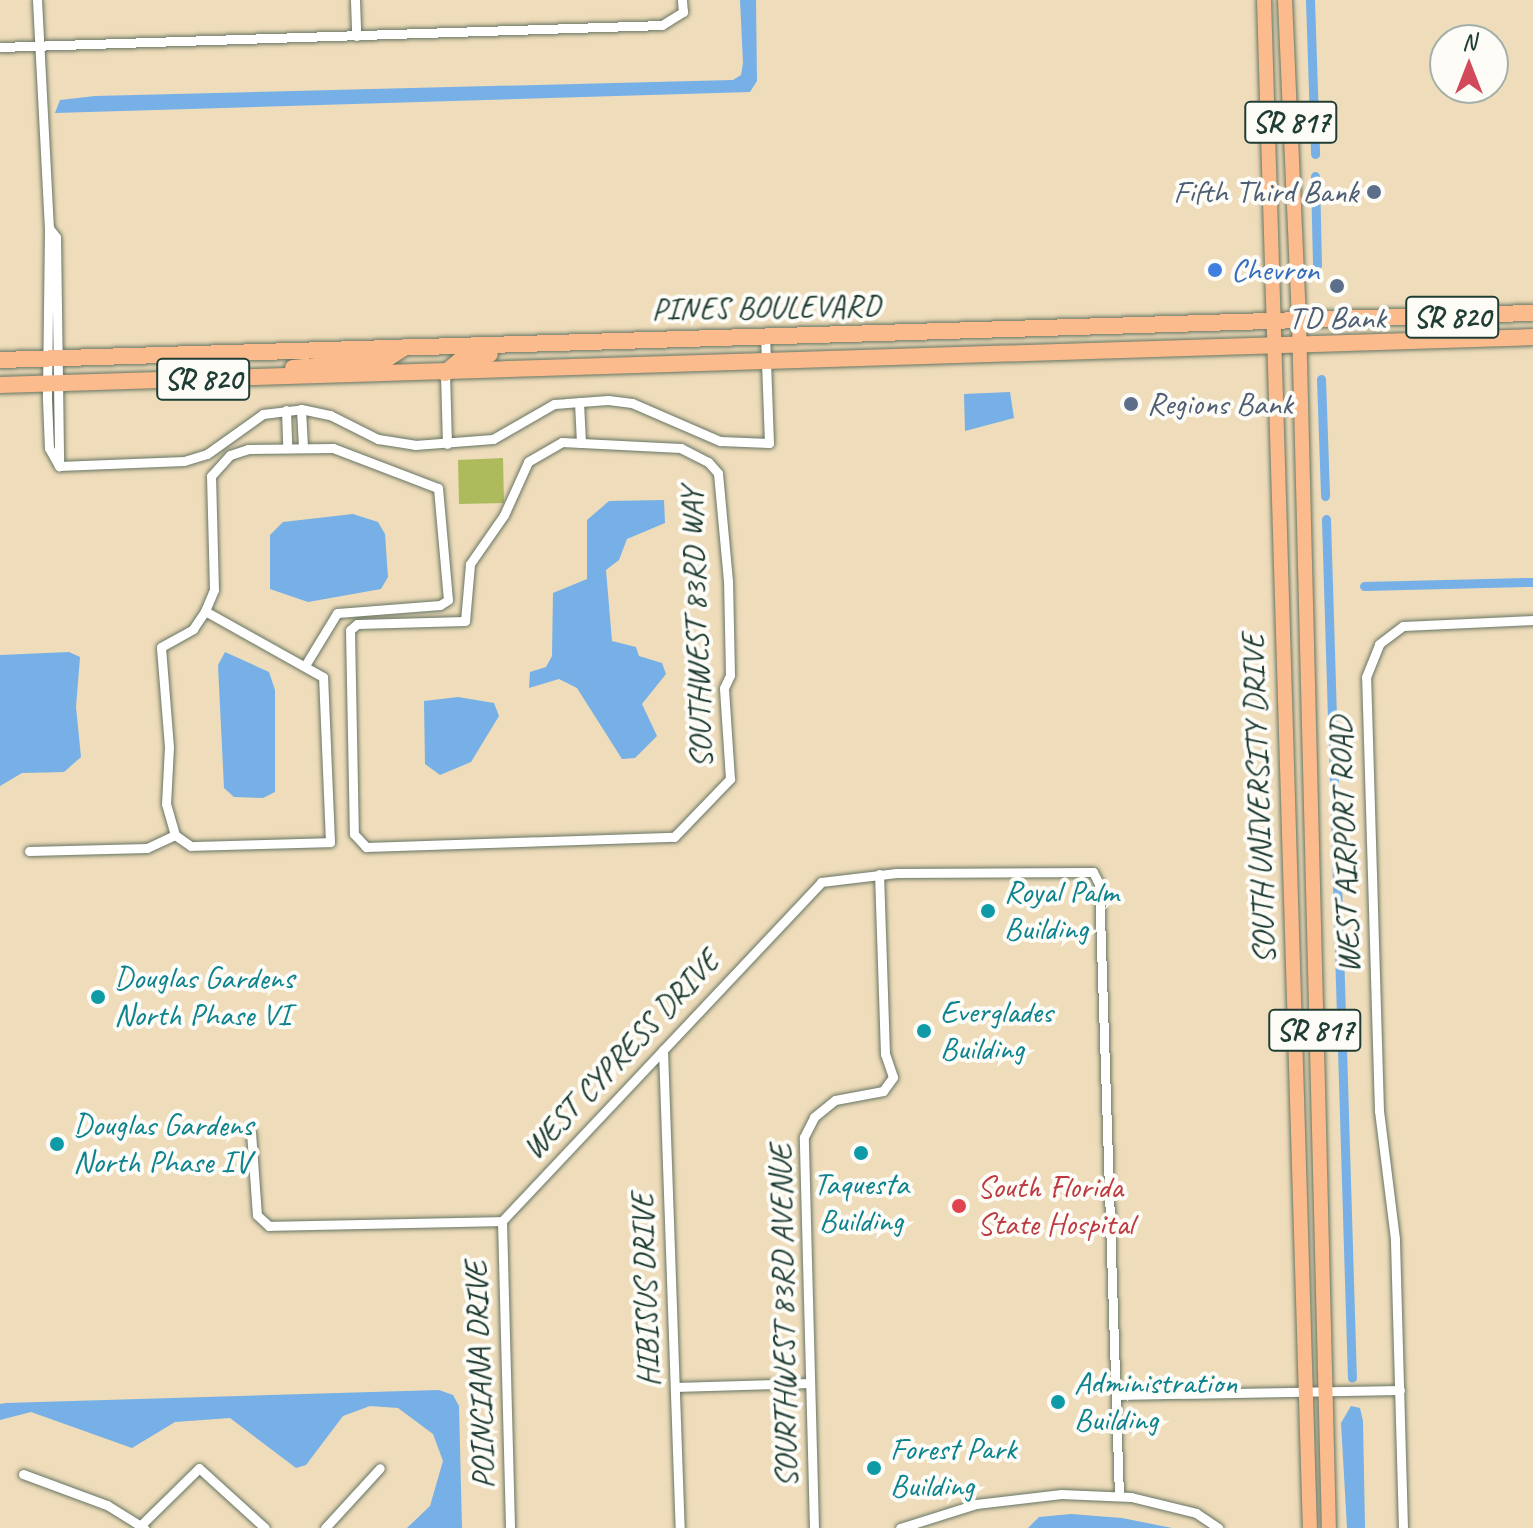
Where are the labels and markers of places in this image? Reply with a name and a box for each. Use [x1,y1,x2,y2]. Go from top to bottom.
place label: Fifth Third Bank [1171,173,1358,211]
marker: Fifth Third Bank [1365,183,1383,201]
place label: Chevron [1231,251,1319,289]
marker: Chevron [1206,261,1224,279]
marker: TD Bank [1328,277,1346,295]
place label: TD Bank [1288,299,1386,337]
place label: Regions Bank [1147,385,1293,423]
marker: Regions Bank [1122,395,1140,413]
place label: Royal Palm Building [1004,874,1121,949]
marker: Royal Palm Building [979,902,997,920]
place label: Douglas Gardens North Phase VI [114,960,294,1035]
marker: Douglas Gardens North Phase VI [89,988,107,1006]
place label: Everglades Building [940,994,1053,1069]
marker: Everglades Building [915,1022,933,1040]
place label: Douglas Gardens North Phase IV [73,1107,253,1182]
marker: Douglas Gardens North Phase IV [48,1135,66,1153]
marker: Taquesta Building [852,1144,870,1162]
place label: Taquesta Building [813,1166,909,1241]
place label: South Florida State Hospital [977,1169,1134,1244]
marker: South Florida State Hospital [948,1195,970,1217]
place label: Administration Building [1074,1365,1237,1440]
marker: Administration Building [1049,1393,1067,1411]
place label: Forest Park Building [890,1431,1017,1506]
marker: Forest Park Building [865,1459,883,1477]

